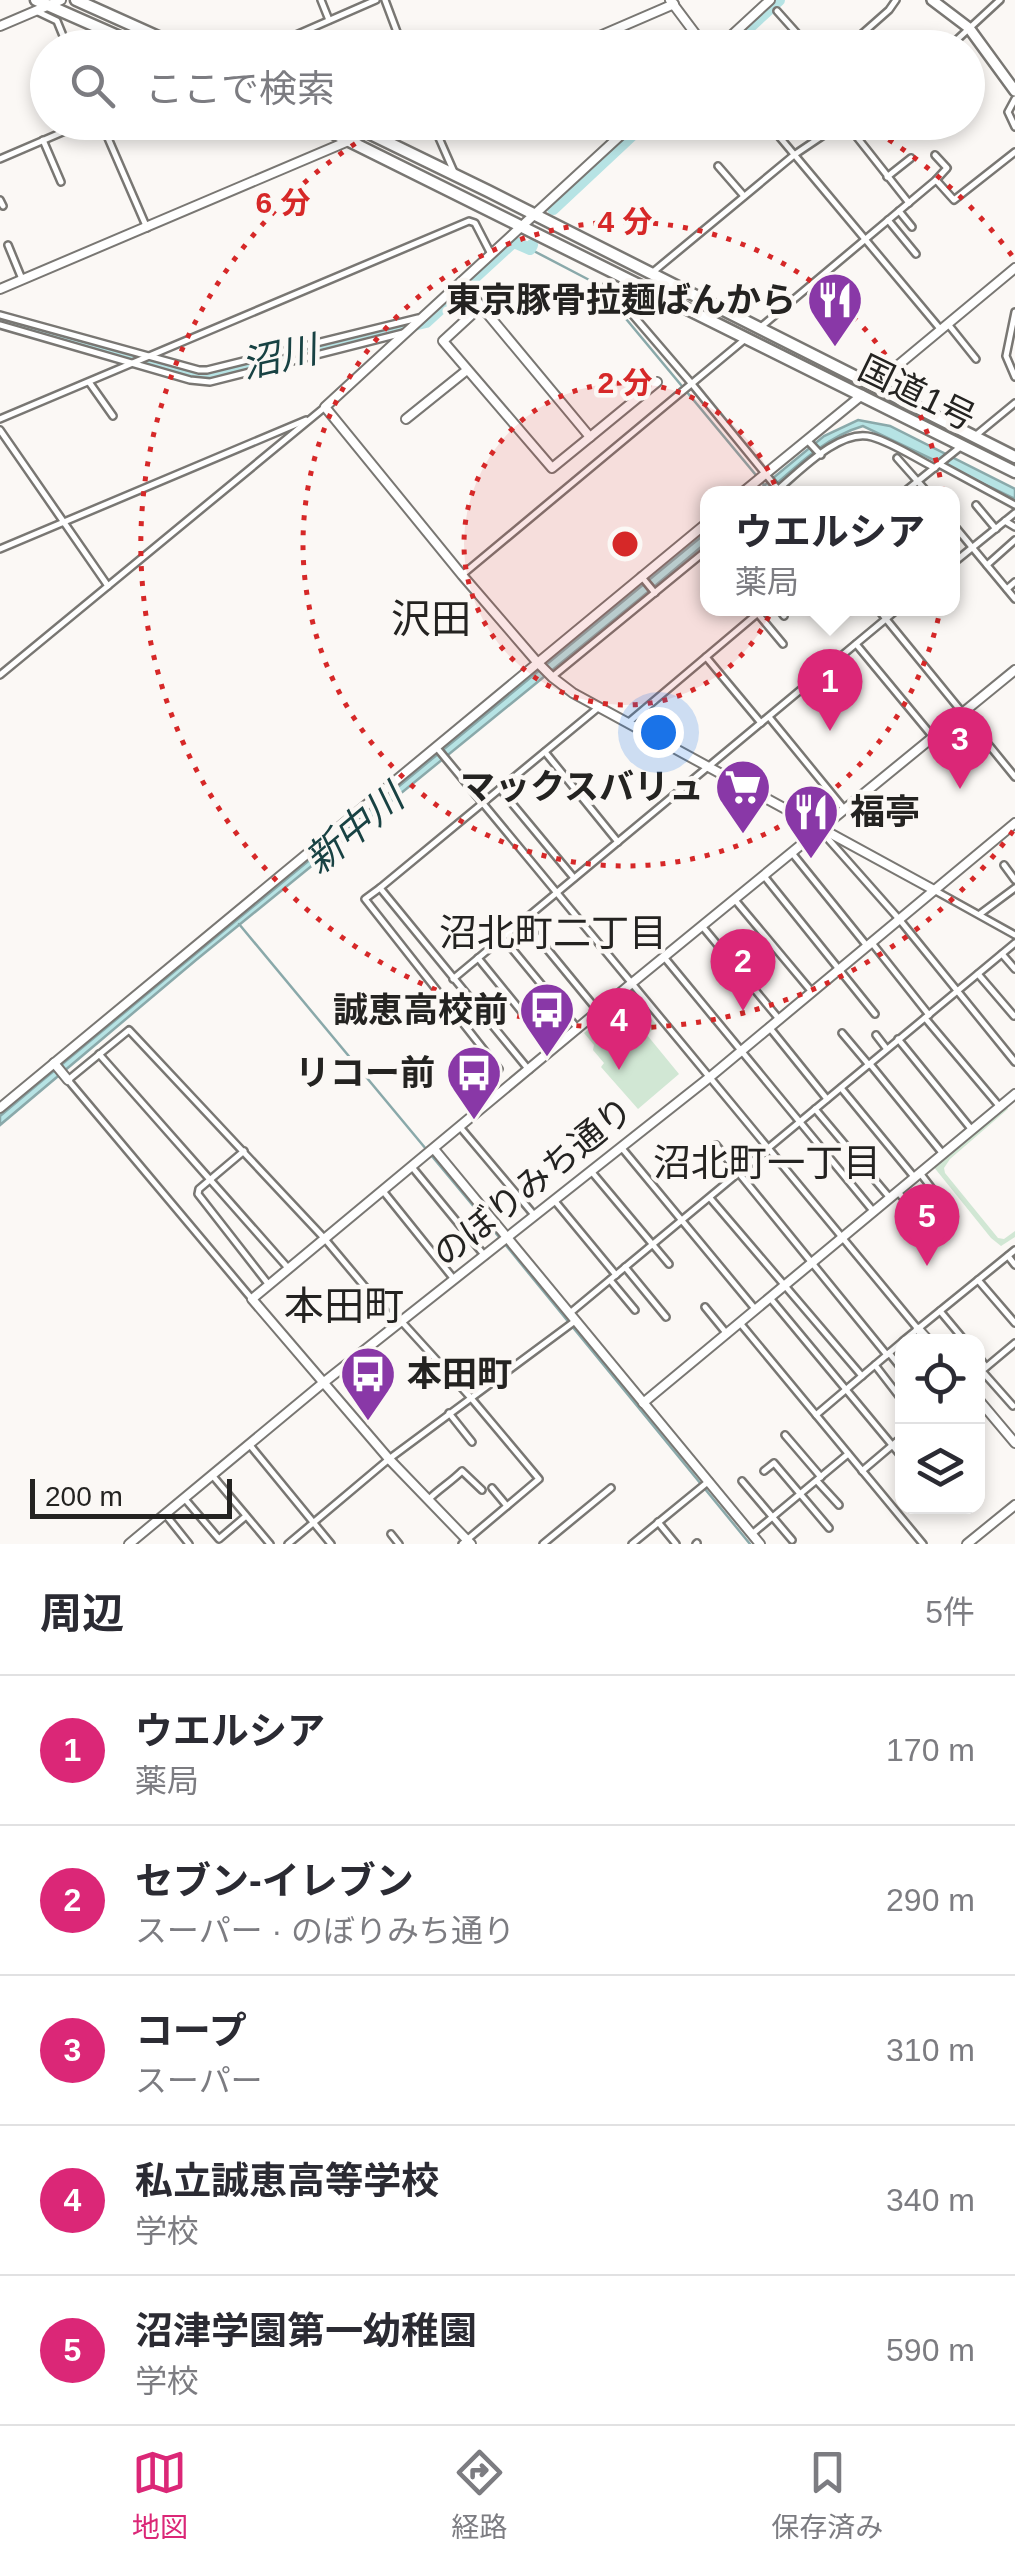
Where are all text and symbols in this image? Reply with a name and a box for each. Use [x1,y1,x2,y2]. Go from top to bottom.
search box [30,30,985,140]
icon: search [65,58,120,113]
text: ここで検索 [145,68,335,110]
text: 6 分 [255,186,311,219]
text: 4 分 [597,205,653,238]
restaurant icon: 東京豚骨拉麺ばんから [805,270,865,349]
place label: 東京豚骨拉麺ばんから [446,280,796,319]
water label: 沼川 [237,327,325,386]
street label: 国道1号 [853,348,982,437]
text: 2 分 [597,366,653,399]
popup [700,486,960,616]
text: ウエルシア [735,511,925,553]
centre of rings [607,526,643,562]
text: 薬局 [735,564,799,600]
district label: 沢田 [391,597,471,641]
pin: 1 [798,648,862,731]
pin: 3 [928,706,992,789]
your location [633,707,684,758]
supermarket icon: マックスバリュ [713,757,773,836]
place label: マックスバリュ [460,767,704,806]
water label: 新中川 [297,774,414,882]
restaurant icon: 福亭 [781,782,841,861]
place label: 福亭 [850,792,920,831]
district label: 沼北町二丁目 [439,912,667,954]
pin: 2 [710,928,776,1011]
bus stop icon: 誠恵高校前 [517,980,577,1059]
pin: 4 [586,988,652,1070]
place label: 誠恵高校前 [333,990,508,1029]
bus stop icon: リコー前 [444,1043,504,1122]
place label: リコー前 [295,1053,435,1092]
street label: のぼりみち通り [425,1089,640,1274]
district label: 沼北町一丁目 [653,1142,881,1184]
pin: 5 [894,1184,960,1266]
district label: 本田町 [284,1284,404,1328]
map controls [895,1334,985,1514]
button: locate [895,1334,985,1424]
bus stop icon: 本田町 [338,1344,398,1423]
place label: 本田町 [407,1354,512,1393]
button: layers [895,1424,985,1514]
scale bar [30,1474,232,1518]
text: 200 m [45,1481,123,1512]
text: 周辺 [40,1590,124,1637]
text: 5件 [925,1594,975,1630]
text: ウエルシア [135,1710,325,1752]
text: 1 [64,1732,81,1768]
text: 170 m [886,1732,975,1768]
text: 薬局 [135,1763,199,1799]
text: セブン-イレブン [135,1860,414,1902]
text: 2 [64,1882,81,1918]
text: 290 m [886,1882,975,1918]
text: スーパー · のぼりみち通り [135,1913,515,1949]
text: コープ [135,2010,247,2052]
text: 3 [64,2032,81,2068]
text: 310 m [886,2032,975,2068]
text: スーパー [135,2063,263,2099]
text: 私立誠恵高等学校 [135,2160,439,2202]
text: 4 [64,2182,81,2218]
text: 340 m [886,2182,975,2218]
text: 学校 [135,2213,199,2249]
text: 沼津学園第一幼稚園 [135,2310,477,2352]
text: 5 [64,2332,81,2368]
text: 590 m [886,2332,975,2368]
text: 学校 [135,2363,199,2399]
tab: 地図 [132,2445,188,2545]
tab: 経路 [451,2445,507,2545]
tab: 保存済み [771,2445,883,2545]

